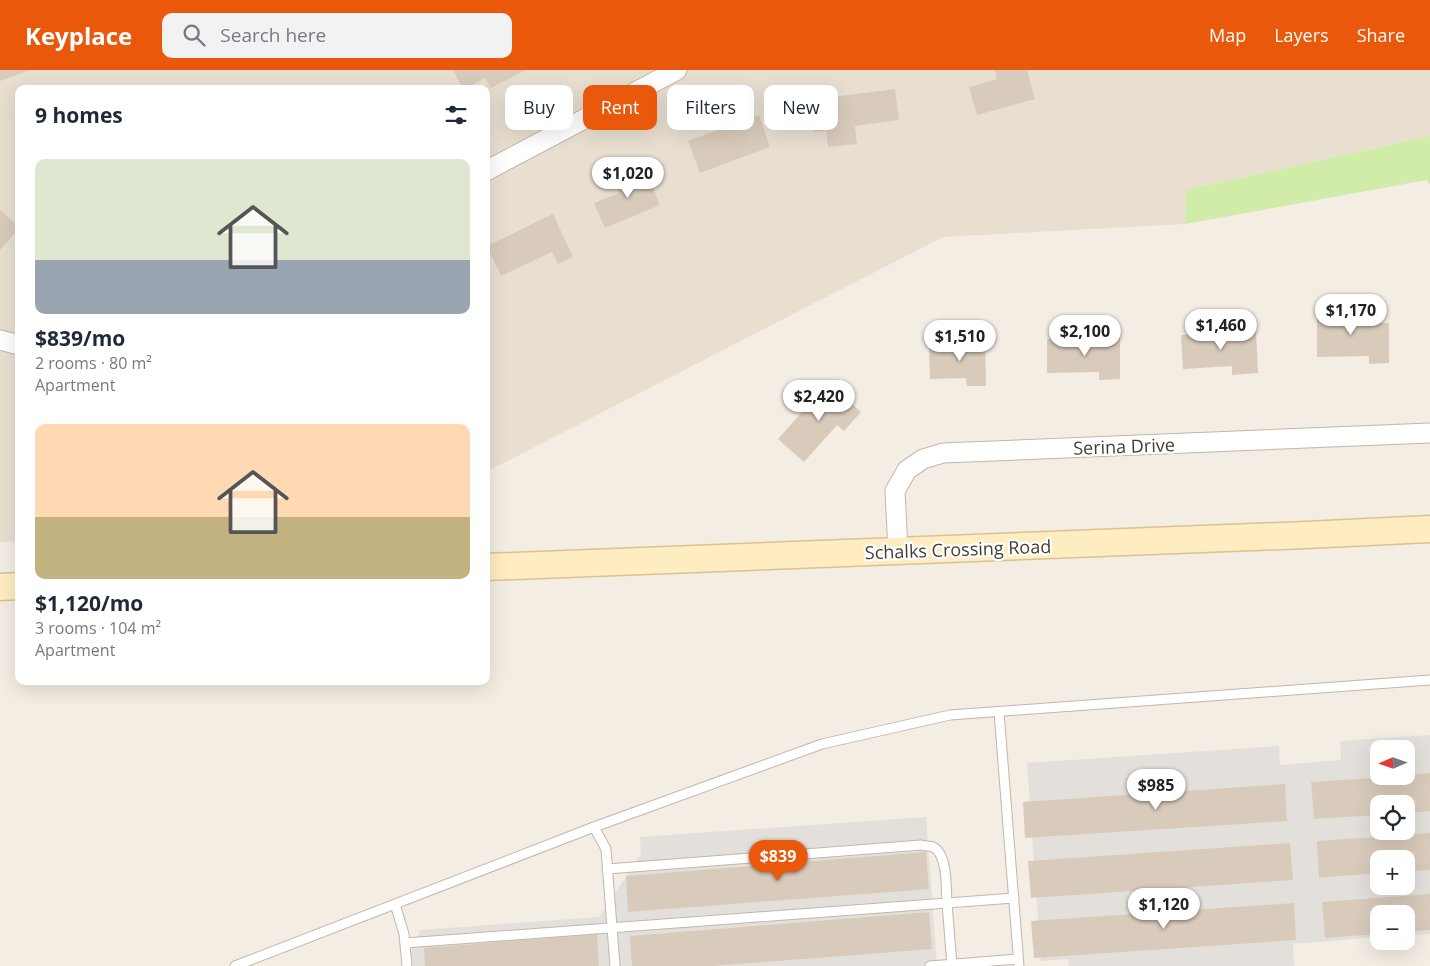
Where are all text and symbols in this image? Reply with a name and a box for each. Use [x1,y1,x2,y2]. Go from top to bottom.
search box [162,13,512,58]
text: Keyplace [25,19,132,52]
icon: search [180,21,208,49]
text: Search here [220,22,326,48]
text: Map [1209,23,1246,47]
text: Layers [1274,23,1329,47]
text: Share [1357,23,1405,47]
chip: Buy [505,85,573,130]
chip: Rent [583,85,657,130]
chip: Filters [667,85,754,130]
chip: New [764,85,838,130]
text: 9 homes [35,101,123,129]
icon: filters [442,101,470,129]
pin: $1,020 [587,156,669,199]
text: $1,020 [603,162,653,184]
icon: home [208,192,298,282]
pin: $1,170 [1310,294,1392,336]
text: $1,170 [1326,299,1376,321]
pin: $1,460 [1180,308,1262,351]
pin: $2,100 [1044,314,1126,357]
text: $1,460 [1196,314,1246,336]
pin: $1,510 [919,320,1001,362]
text: $2,100 [1060,320,1110,342]
text: $839/mo [35,324,125,352]
text: $1,510 [935,325,985,347]
text: 2 rooms · 80 m² [35,352,152,374]
text: Apartment [35,374,115,396]
pin: $2,420 [778,380,860,422]
text: $2,420 [794,385,844,407]
street label: Serina Drive [1073,432,1175,460]
icon: home [208,457,298,547]
street label: Schalks Crossing Road [864,534,1052,564]
text: $1,120/mo [35,589,143,617]
text: 3 rooms · 104 m² [35,617,161,639]
text: Apartment [35,639,115,661]
north arrow [1370,740,1415,785]
map controls [1370,740,1415,950]
pin: $985 [1126,768,1186,811]
text: $985 [1138,774,1174,796]
button: locate [1370,795,1415,840]
pin: $839 [748,840,808,882]
text: $839 [760,845,796,867]
button: + [1370,850,1415,895]
pin: $1,120 [1123,888,1205,930]
text: $1,120 [1139,893,1189,915]
button: − [1370,905,1415,950]

